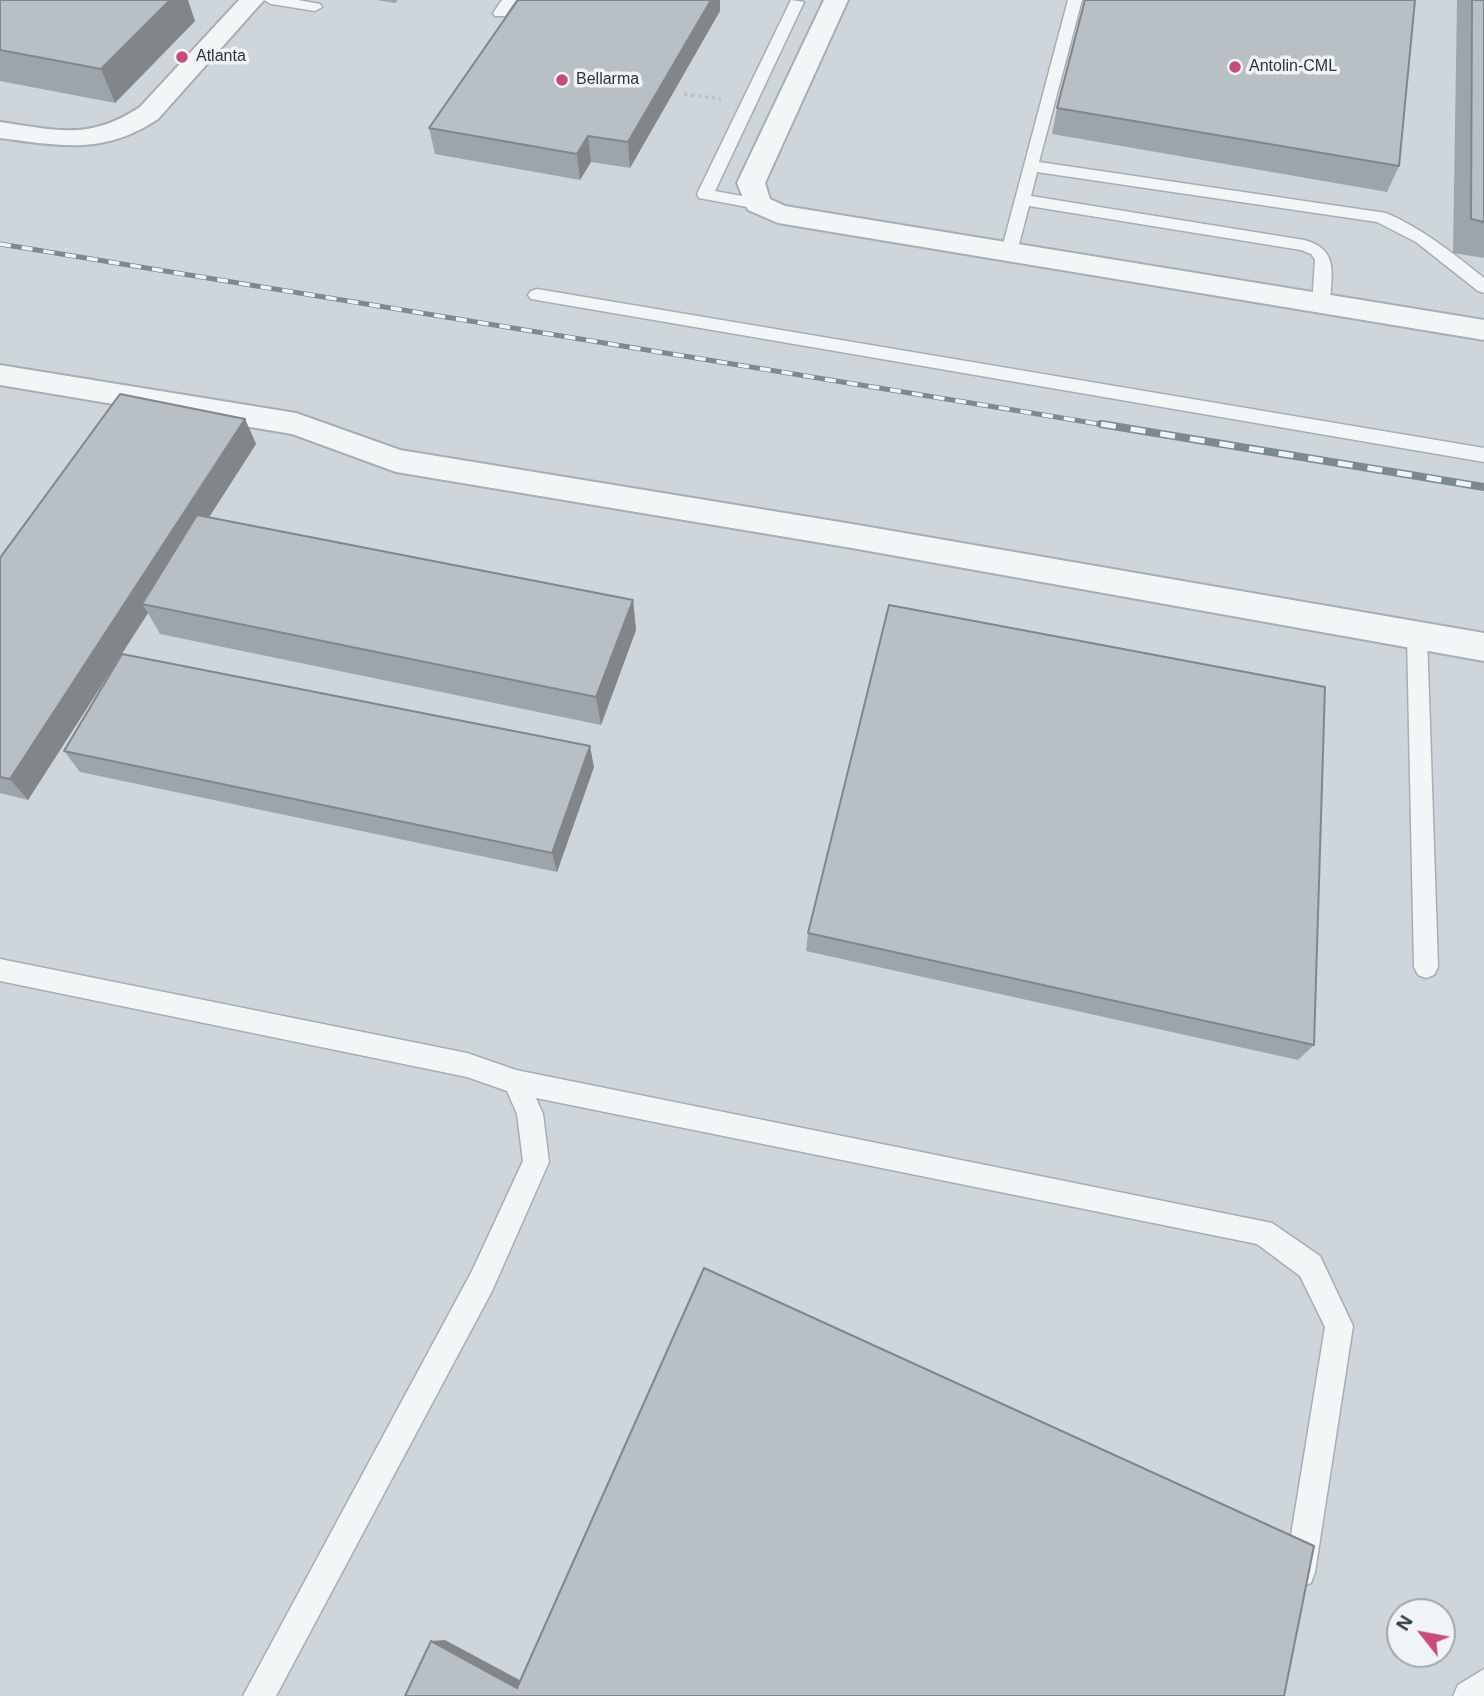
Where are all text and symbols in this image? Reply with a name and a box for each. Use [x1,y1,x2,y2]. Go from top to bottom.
place label: Atlanta [196,47,246,67]
marker: Atlanta [174,49,190,65]
place label: Antolin-CML [1249,57,1337,77]
marker: Antolin-CML [1227,59,1243,75]
place label: Bellarma [576,70,639,90]
marker: Bellarma [554,72,570,88]
north arrow [1386,1598,1456,1668]
text: N [1392,1612,1417,1634]

